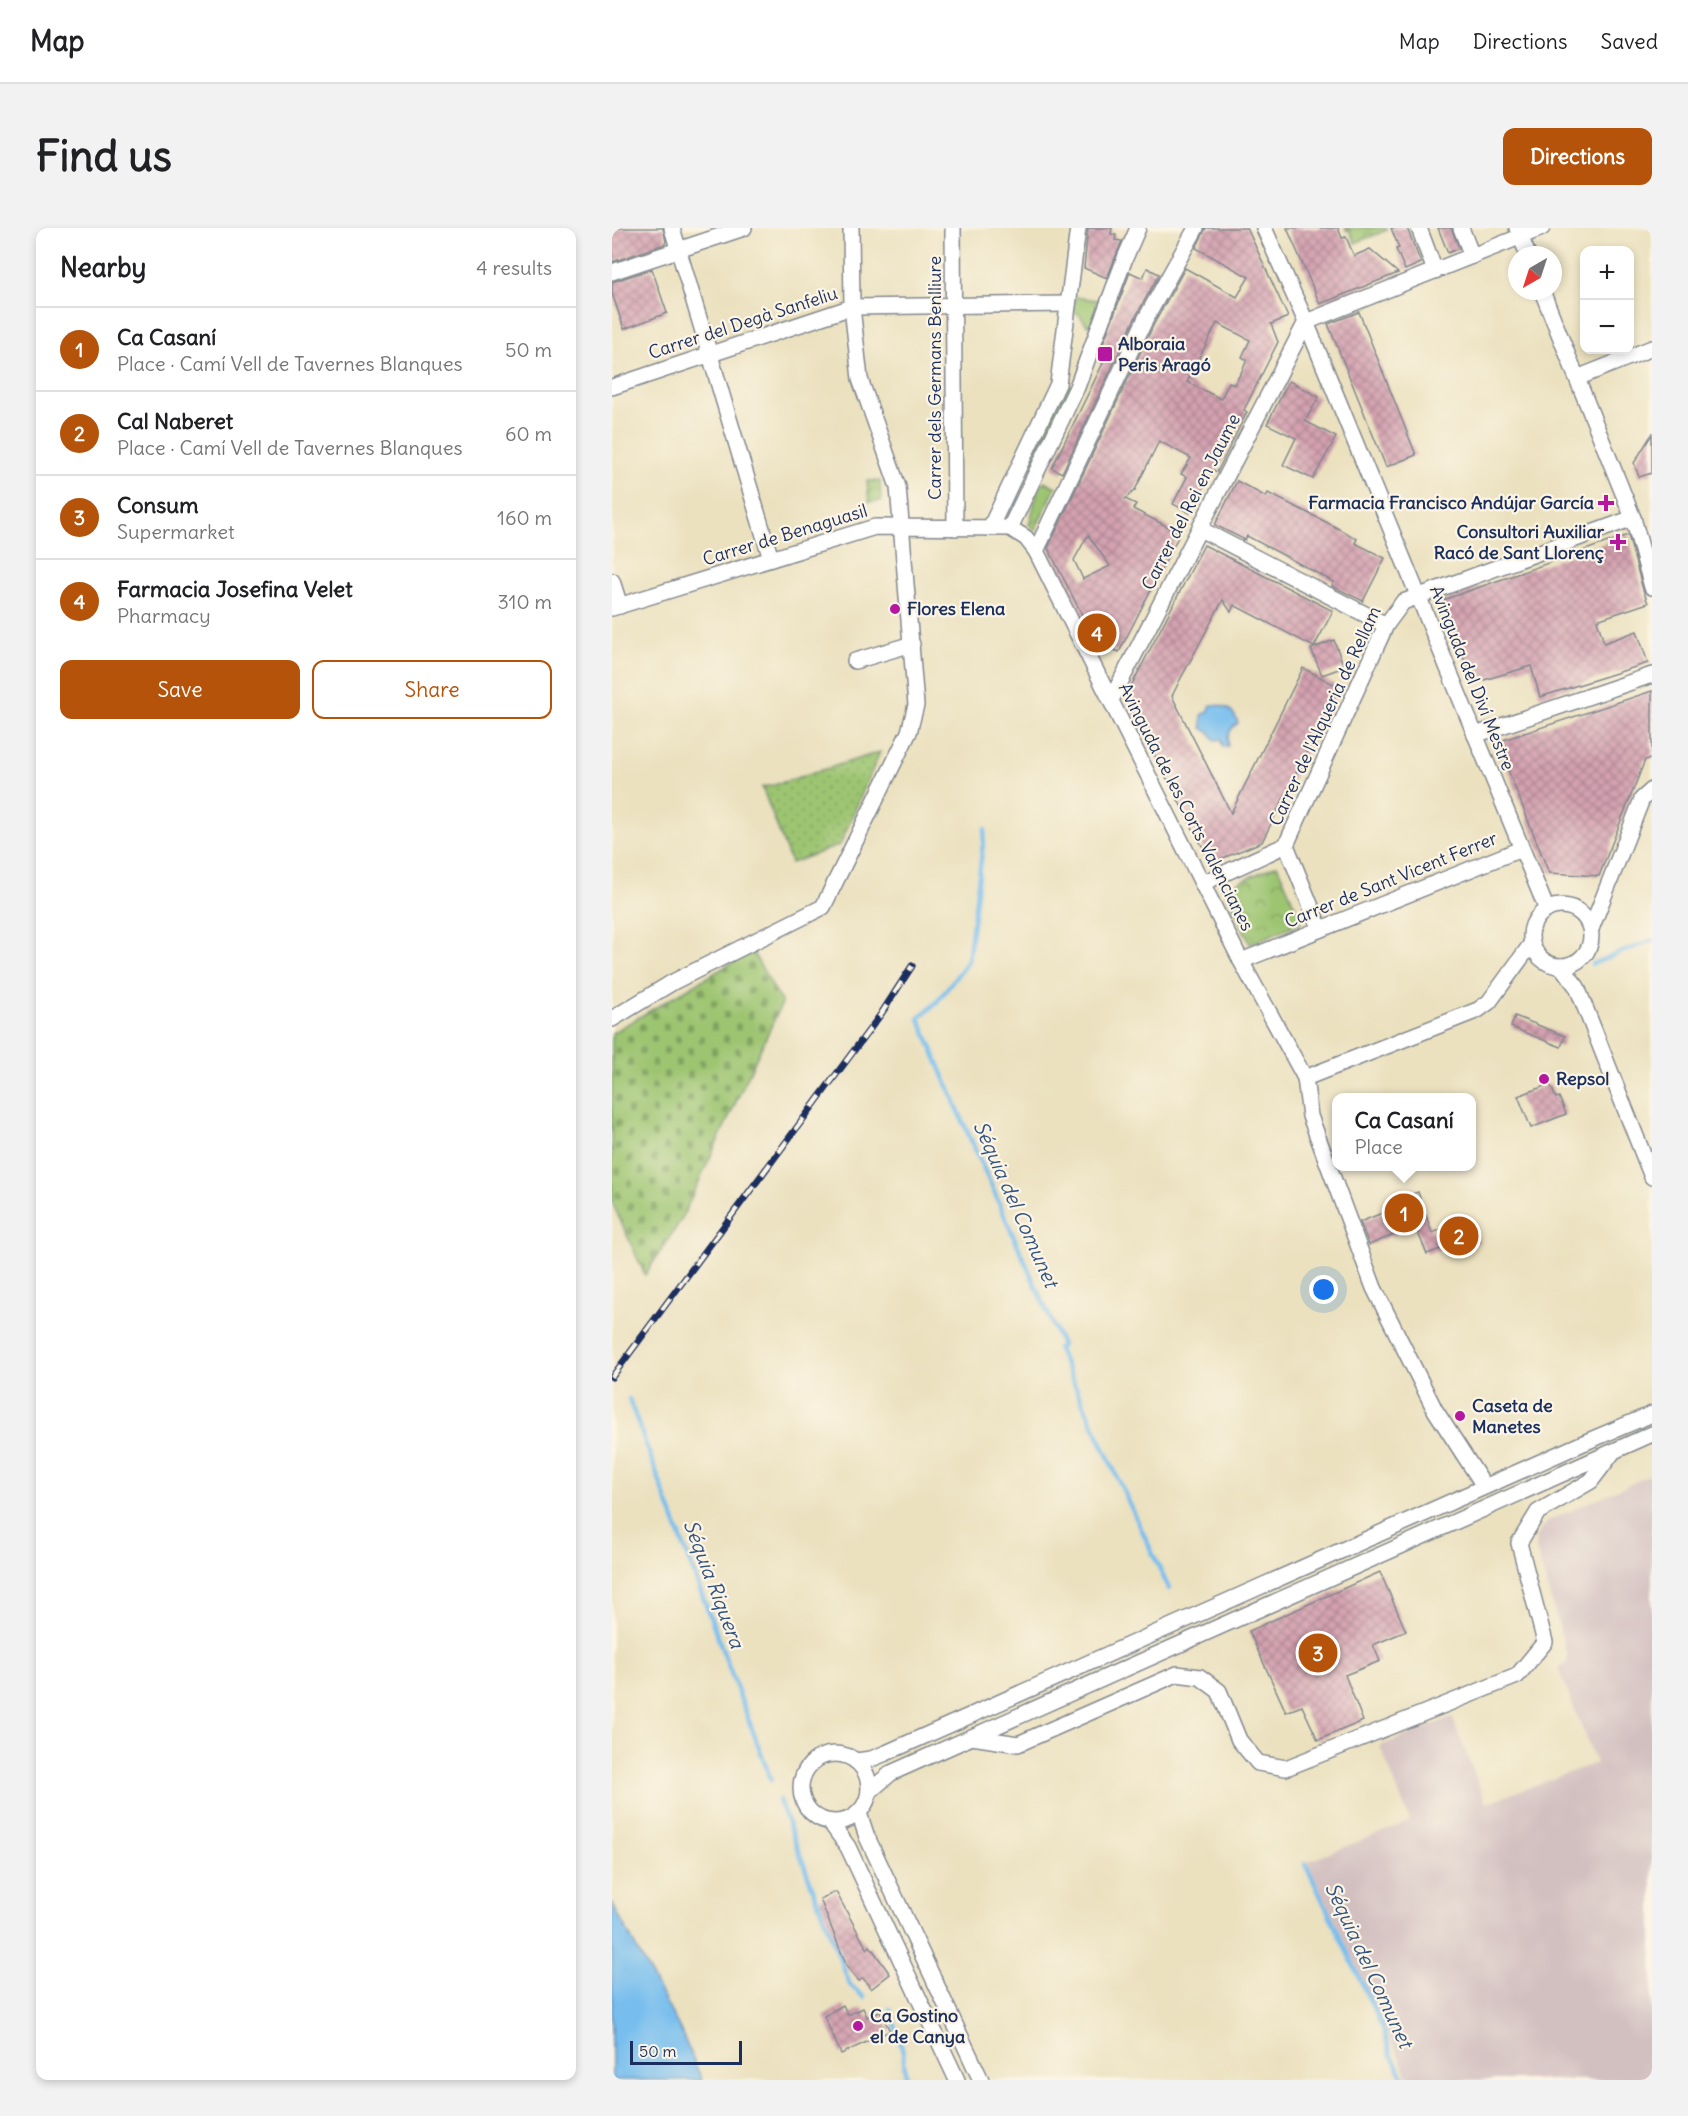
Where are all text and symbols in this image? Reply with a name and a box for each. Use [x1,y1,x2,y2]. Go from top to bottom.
text: Map [30,23,84,59]
text: Map [1399,28,1440,55]
text: Directions [1473,28,1567,55]
text: Saved [1600,28,1658,55]
button: Directions [1503,128,1652,185]
text: Find us [36,130,172,182]
north arrow [1508,246,1562,300]
map controls [1580,246,1634,354]
button: + [1580,246,1634,300]
text: Nearby [60,251,146,284]
text: 4 results [476,255,552,280]
street label: Carrer dels Germans Benlliure [923,256,946,500]
street label: Carrer del Degà Sanfeliu [645,281,840,364]
button: − [1580,300,1634,354]
text: Ca Casaní [117,323,216,351]
place label: Alboraia Peris Aragó [1118,332,1211,376]
text: 1 [76,337,83,362]
text: 50 m [505,337,552,362]
marker: Alboraia Peris Aragó [1096,345,1114,363]
text: Place · Camí Vell de Tavernes Blanques [117,351,463,376]
text: Cal Naberet [117,407,233,435]
street label: Carrer del Rei en Jaume [1136,410,1245,594]
text: 2 [74,421,85,446]
text: 60 m [505,421,552,446]
text: Place · Camí Vell de Tavernes Blanques [117,435,463,460]
text: Consum [117,491,199,519]
place label: Farmacia Francisco Andújar García [1308,491,1594,514]
marker: Farmacia Francisco Andújar García [1599,496,1613,510]
street label: Carrer de Benaguasil [700,499,870,571]
text: 3 [74,505,85,530]
text: 160 m [497,505,552,530]
text: Supermarket [117,519,235,544]
place label: Consultori Auxiliar Racó de Sant Llorenç [1434,520,1605,564]
marker: Consultori Auxiliar Racó de Sant Llorenç [1609,533,1627,551]
text: Farmacia Josefina Velet [117,575,353,603]
street label: Avinguda del Diví Mestre [1425,582,1520,774]
text: 4 [74,589,85,614]
text: 310 m [497,589,552,614]
place label: Flores Elena [907,597,1005,620]
marker: Flores Elena [888,602,902,616]
street label: Carrer de l'Alqueria de Rellam [1263,602,1386,829]
text: Pharmacy [117,603,211,628]
pin: 4 [1078,610,1116,656]
button: Save [60,660,300,719]
button: Share [312,660,552,719]
street label: Avinguda de les Corts Valencianes [1114,679,1259,935]
street label: Carrer de Sant Vicent Ferrer [1281,826,1501,933]
place label: Repsol [1556,1067,1609,1090]
marker: Repsol [1537,1072,1551,1086]
popup [1332,1093,1476,1171]
text: Ca Casaní [1354,1106,1454,1134]
water label: Séquia del Comunet [969,1117,1065,1293]
text: Place [1354,1134,1403,1159]
pin: 1 [1384,1190,1424,1236]
pin: 2 [1440,1214,1478,1258]
your location [1309,1275,1338,1304]
place label: Caseta de Manetes [1472,1394,1553,1438]
marker: Caseta de Manetes [1453,1409,1467,1423]
water label: Séquia Riquera [679,1516,751,1653]
pin: 3 [1298,1630,1338,1676]
water label: Séquia del Comunet [1320,1878,1420,2053]
place label: Ca Gostino el de Canya [870,2004,965,2048]
marker: Ca Gostino el de Canya [851,2019,865,2033]
scale bar [630,2038,742,2066]
text: 50 m [639,2041,677,2061]

